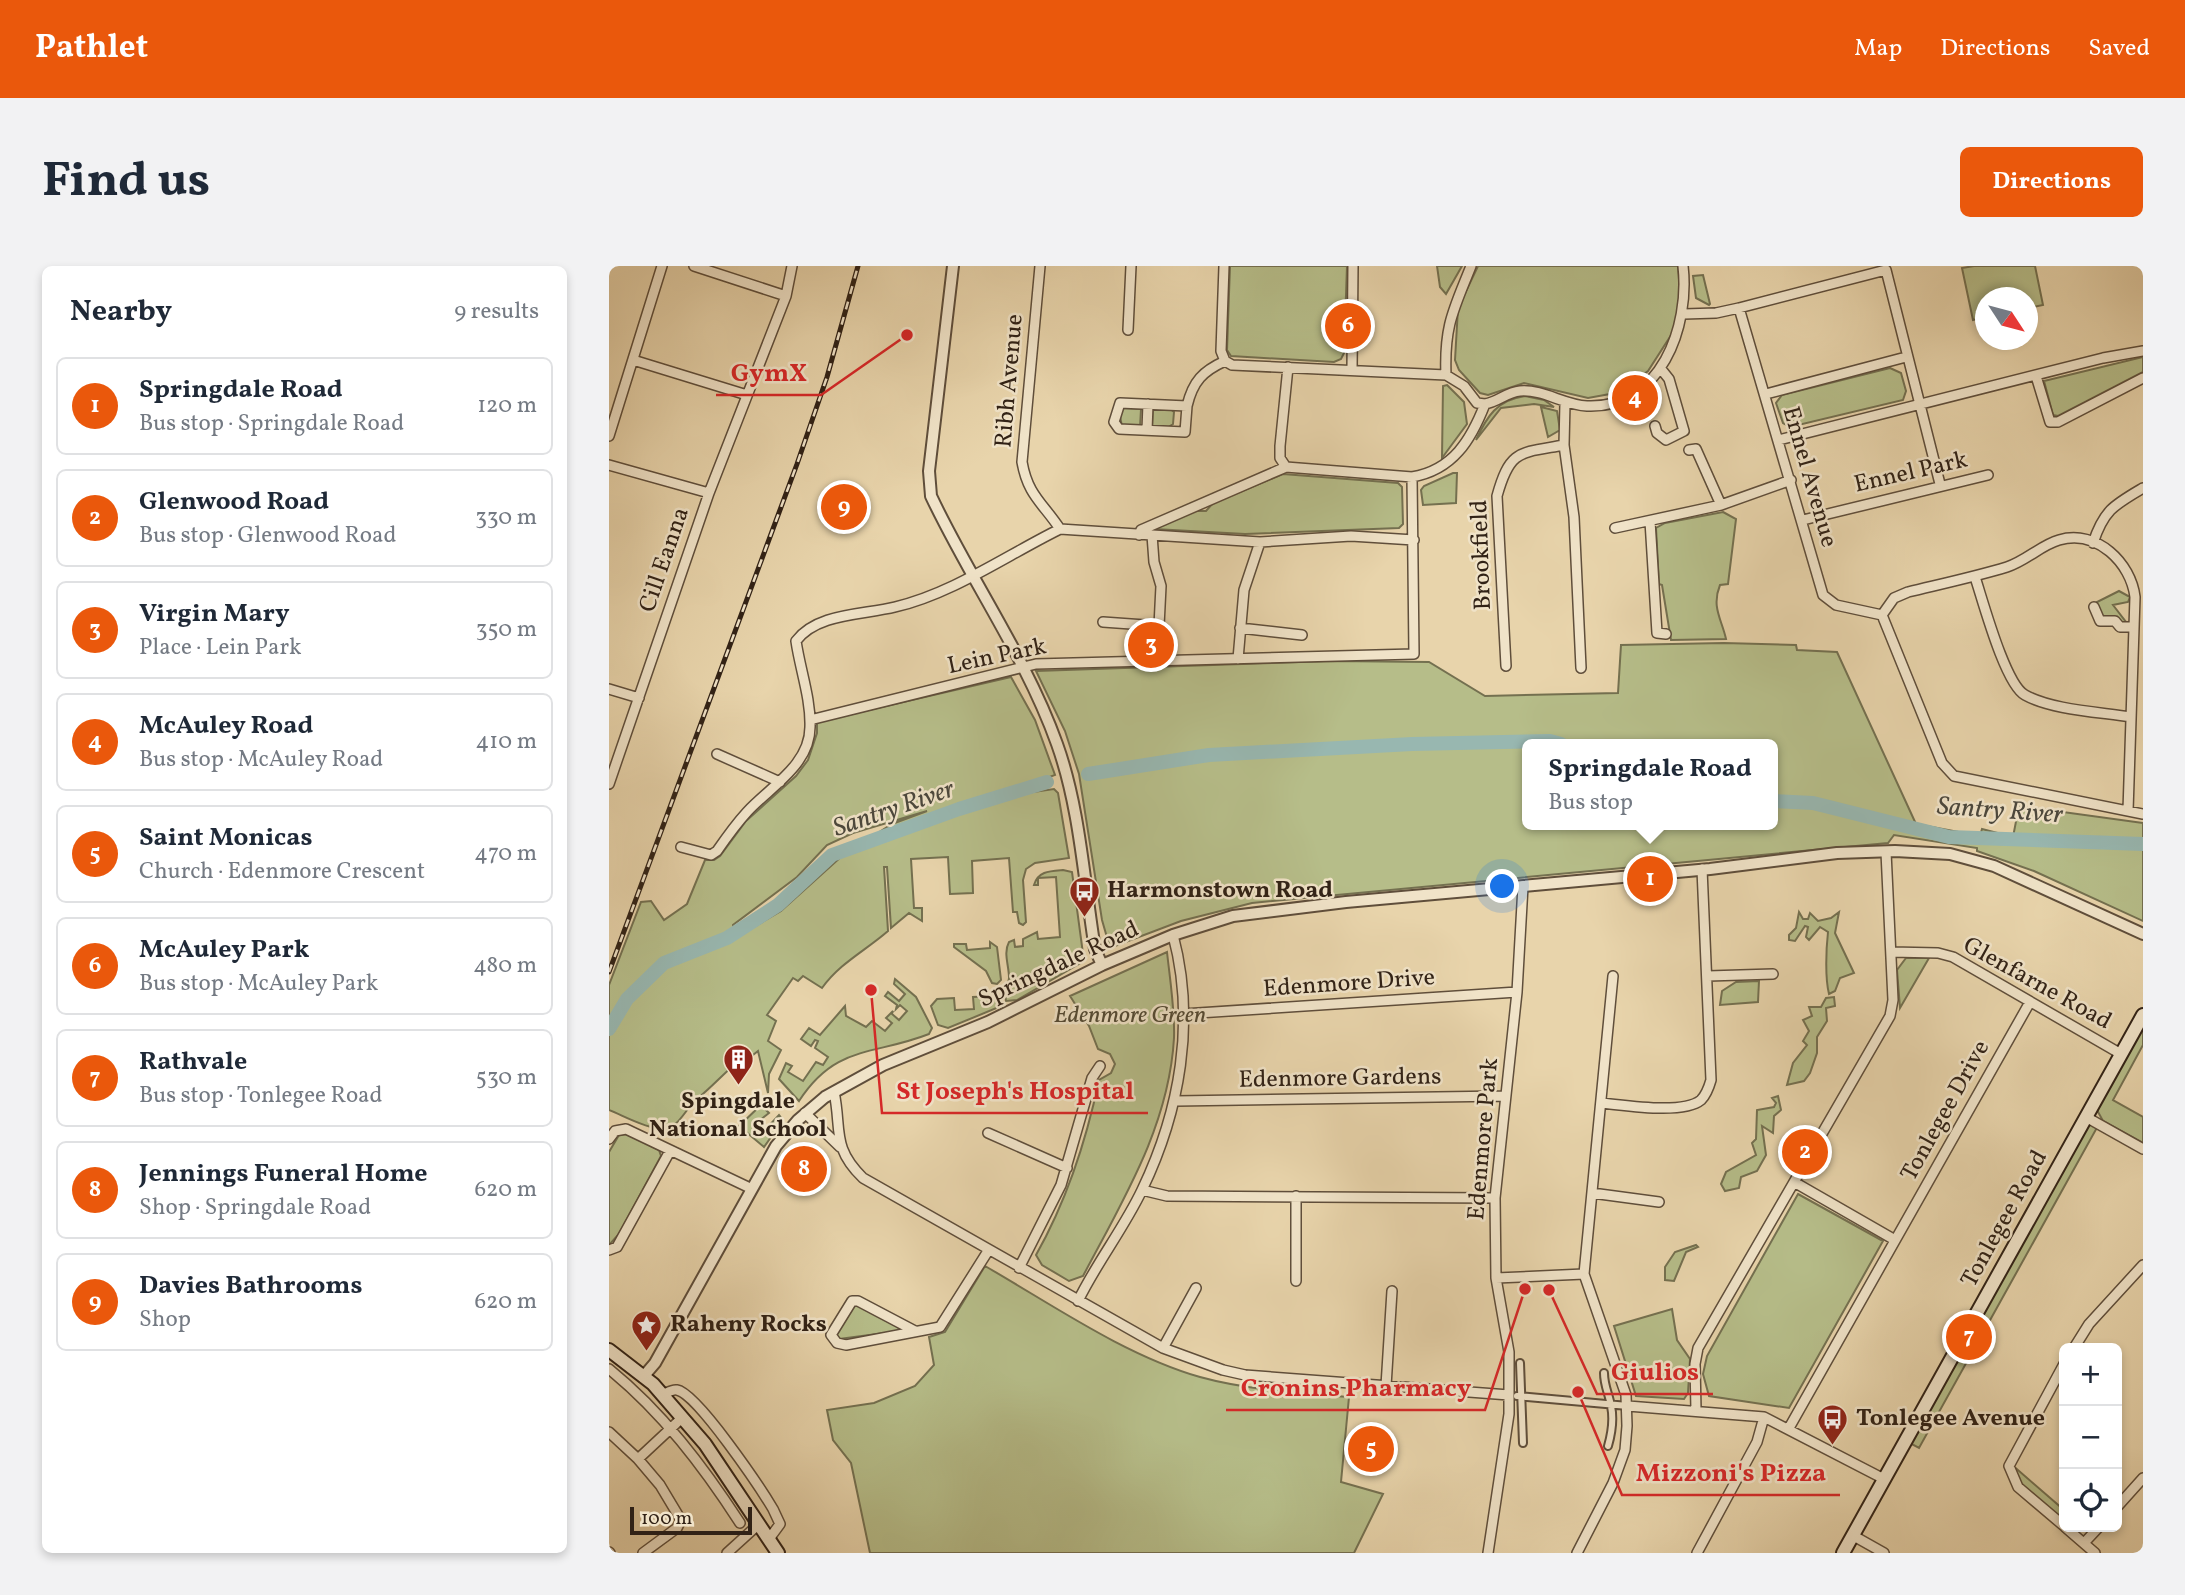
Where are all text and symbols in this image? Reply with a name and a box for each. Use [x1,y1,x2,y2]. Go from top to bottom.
text: Pathlet [35,26,148,72]
text: Map [1854,32,1902,66]
text: Directions [1940,32,2050,66]
text: Saved [2088,32,2150,66]
button: Directions [1960,147,2143,217]
text: Find us [42,148,210,217]
north arrow [1975,287,2038,350]
text: Nearby [70,291,172,333]
text: 9 results [454,296,539,328]
pin: 6 [1325,300,1371,352]
street label: Ribh Avenue [987,313,1033,449]
callout: GymX [716,348,821,395]
text: GymX [731,356,807,392]
text: Springdale Road [139,372,343,408]
pin: 4 [1612,372,1658,424]
text: 1 [90,390,100,422]
text: 120 m [477,390,537,422]
street label: Ennel Avenue [1773,403,1845,551]
text: Bus stop · Springdale Road [139,408,404,440]
street label: Ennel Park [1851,443,1971,503]
pin: 9 [821,481,867,533]
text: Glenwood Road [139,484,329,520]
street label: Brookfield [1463,499,1501,611]
text: 2 [89,502,101,534]
text: 330 m [475,502,537,534]
street label: Cill Eanna [631,503,699,617]
text: Bus stop · Glenwood Road [139,520,397,552]
text: Virgin Mary [139,596,290,632]
text: 3 [89,614,101,646]
text: 350 m [476,614,537,646]
pin: 3 [1128,619,1174,671]
street label: Lein Park [944,630,1050,684]
text: Place · Lein Park [139,632,302,664]
text: McAuley Road [139,708,313,744]
text: 4 [88,726,102,758]
text: 410 m [476,726,537,758]
popup [1522,739,1778,830]
text: Bus stop · McAuley Road [139,744,383,776]
text: Springdale Road [1548,751,1752,787]
water label: Santry River [828,771,960,847]
text: Bus stop [1548,787,1633,819]
water label: Santry River [1936,789,2064,833]
text: Saint Monicas [139,820,312,856]
text: 5 [89,838,101,870]
text: 470 m [474,838,537,870]
pin: 1 [1627,853,1673,905]
text: Church · Edenmore Crescent [139,856,425,888]
your location [1485,869,1519,903]
bus stop icon: Harmonstown Road [1067,874,1101,918]
place label: Harmonstown Road [1107,874,1333,908]
street label: Springdale Road [973,913,1145,1017]
street label: Glenfarne Road [1956,929,2118,1039]
text: McAuley Park [139,932,310,968]
text: 6 [89,950,101,982]
text: 480 m [473,950,537,982]
street label: Edenmore Drive [1262,961,1436,1007]
text: Bus stop · McAuley Park [139,968,378,1000]
park label: Edenmore Green [1054,999,1206,1033]
street label: Tonlegee Drive [1893,1034,1999,1188]
building icon: Spingdale National School [721,1043,755,1087]
text: Rathvale [139,1044,247,1080]
street label: Edenmore Park [1460,1056,1508,1222]
street label: Edenmore Gardens [1238,1060,1442,1098]
text: 7 [90,1062,101,1094]
text: 530 m [476,1062,537,1094]
callout: St Joseph's Hospital [882,1066,1148,1113]
text: St Joseph's Hospital [896,1074,1134,1110]
text: Bus stop · Tonlegee Road [139,1080,383,1112]
place label: Spingdale National School [649,1085,827,1147]
pin: 2 [1782,1126,1828,1178]
pin: 8 [781,1143,827,1195]
street label: Tonlegee Road [1953,1144,2057,1294]
text: Jennings Funeral Home [139,1156,428,1192]
text: 8 [89,1174,101,1206]
text: 620 m [474,1174,537,1206]
text: Shop · Springdale Road [139,1192,371,1224]
text: Davies Bathrooms [139,1268,362,1304]
text: 9 [89,1286,101,1318]
text: 620 m [474,1286,537,1318]
text: Shop [139,1304,191,1336]
place icon: Raheny Rocks [630,1308,664,1352]
place label: Raheny Rocks [670,1308,827,1342]
pin: 7 [1946,1311,1992,1363]
map controls [2059,1343,2122,1532]
button: + [2059,1343,2122,1406]
callout: Giulios [1597,1347,1713,1394]
text: Giulios [1611,1355,1699,1391]
callout: Cronins Pharmacy [1226,1363,1485,1410]
text: Cronins Pharmacy [1241,1371,1472,1407]
bus stop icon: Tonlegee Avenue [1816,1402,1850,1446]
place label: Tonlegee Avenue [1856,1402,2045,1436]
button: − [2059,1406,2122,1469]
pin: 5 [1348,1423,1394,1475]
callout: Mizzoni's Pizza [1622,1448,1840,1495]
text: Mizzoni's Pizza [1636,1456,1826,1492]
button: locate [2059,1469,2122,1532]
scale bar [630,1504,753,1536]
text: 100 m [641,1506,692,1532]

